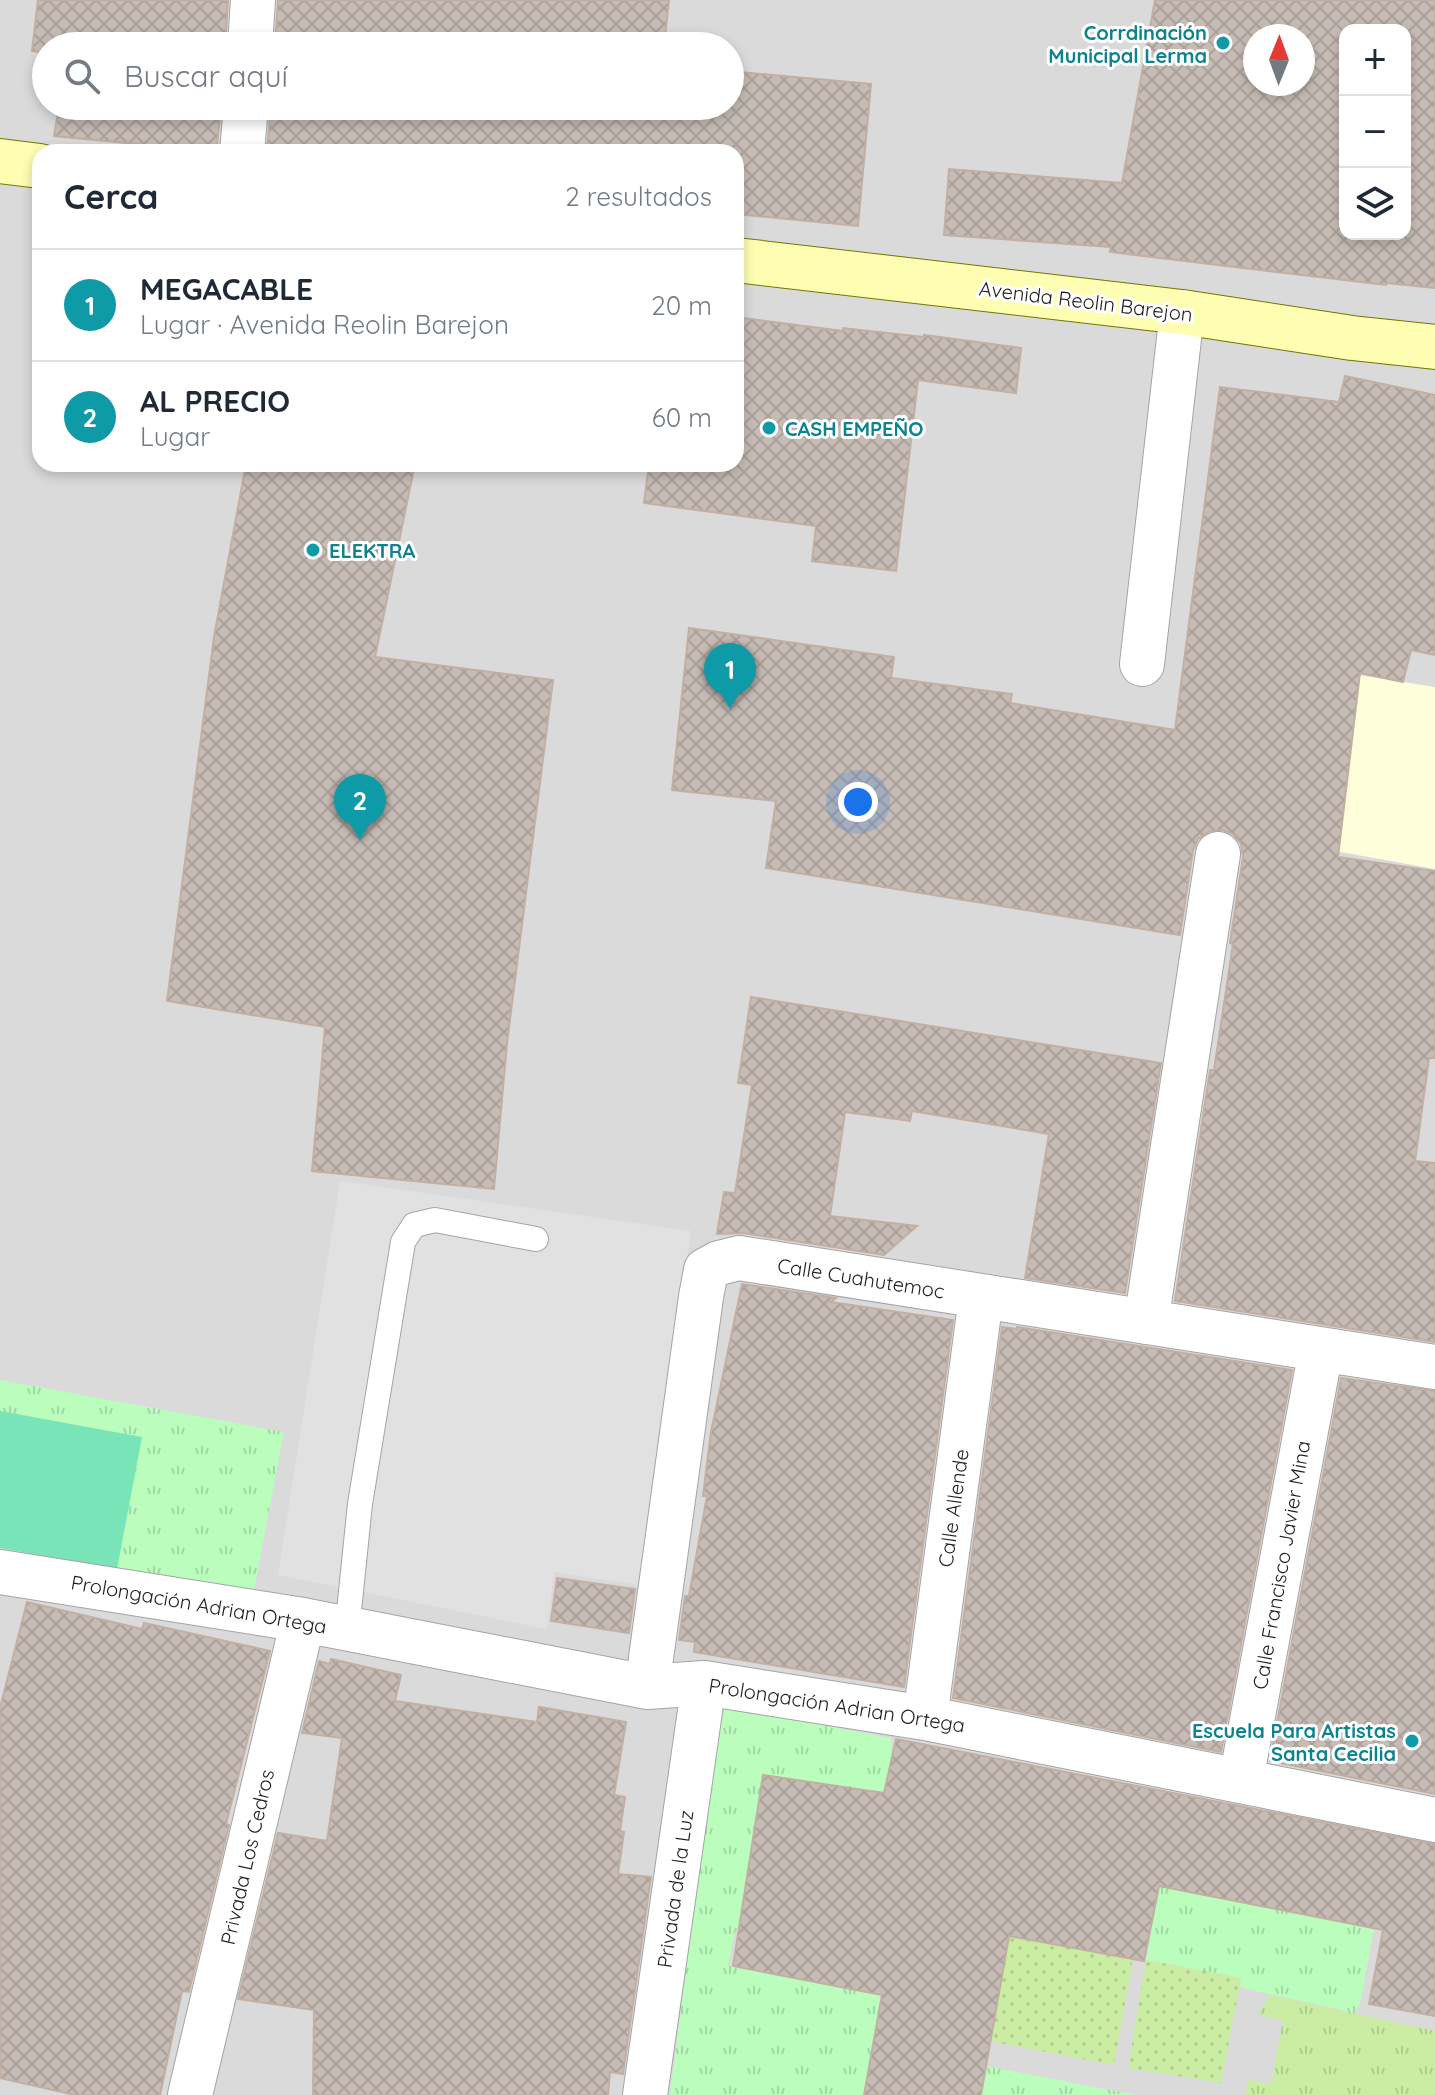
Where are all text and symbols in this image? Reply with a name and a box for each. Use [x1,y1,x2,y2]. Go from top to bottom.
place label: Corrdinación Municipal Lerma [1048,20,1207,68]
north arrow [1243,24,1315,96]
map controls [1339,24,1411,240]
button: + [1339,24,1411,96]
search box [32,32,744,120]
marker: Corrdinación Municipal Lerma [1214,34,1232,52]
icon: search [60,54,104,98]
text: Buscar aquí [124,57,288,95]
button: − [1339,96,1411,168]
button: layers [1339,168,1411,240]
text: Cerca [64,175,158,218]
text: 2 resultados [565,180,712,213]
text: MEGACABLE [140,270,313,308]
street label: Avenida Reolin Barejon [978,275,1194,327]
text: 1 [85,289,95,322]
text: 20 m [651,289,712,322]
text: Lugar · Avenida Reolin Barejon [140,308,509,341]
text: AL PRECIO [140,382,290,420]
text: 2 [83,401,97,434]
text: 60 m [652,401,712,434]
place label: CASH EMPEÑO [785,416,923,441]
marker: CASH EMPEÑO [760,419,778,437]
text: Lugar [140,420,210,453]
place label: ELEKTRA [329,538,415,563]
marker: ELEKTRA [304,541,322,559]
pin: 1 [704,643,756,709]
pin: 2 [334,774,386,840]
your location [838,782,878,822]
street label: Calle Cuahutemoc [776,1252,946,1304]
street label: Calle Francisco Javier Mina [1247,1439,1315,1691]
street label: Calle Allende [932,1447,974,1569]
street label: Prolongación Adrian Ortega [69,1569,329,1639]
street label: Prolongación Adrian Ortega [707,1672,967,1738]
place label: Escuela Para Artistas Santa Cecilia [1192,1718,1396,1766]
marker: Escuela Para Artistas Santa Cecilia [1403,1732,1421,1750]
street label: Privada Los Cedros [215,1767,279,1947]
street label: Privada de la Luz [652,1809,698,1969]

